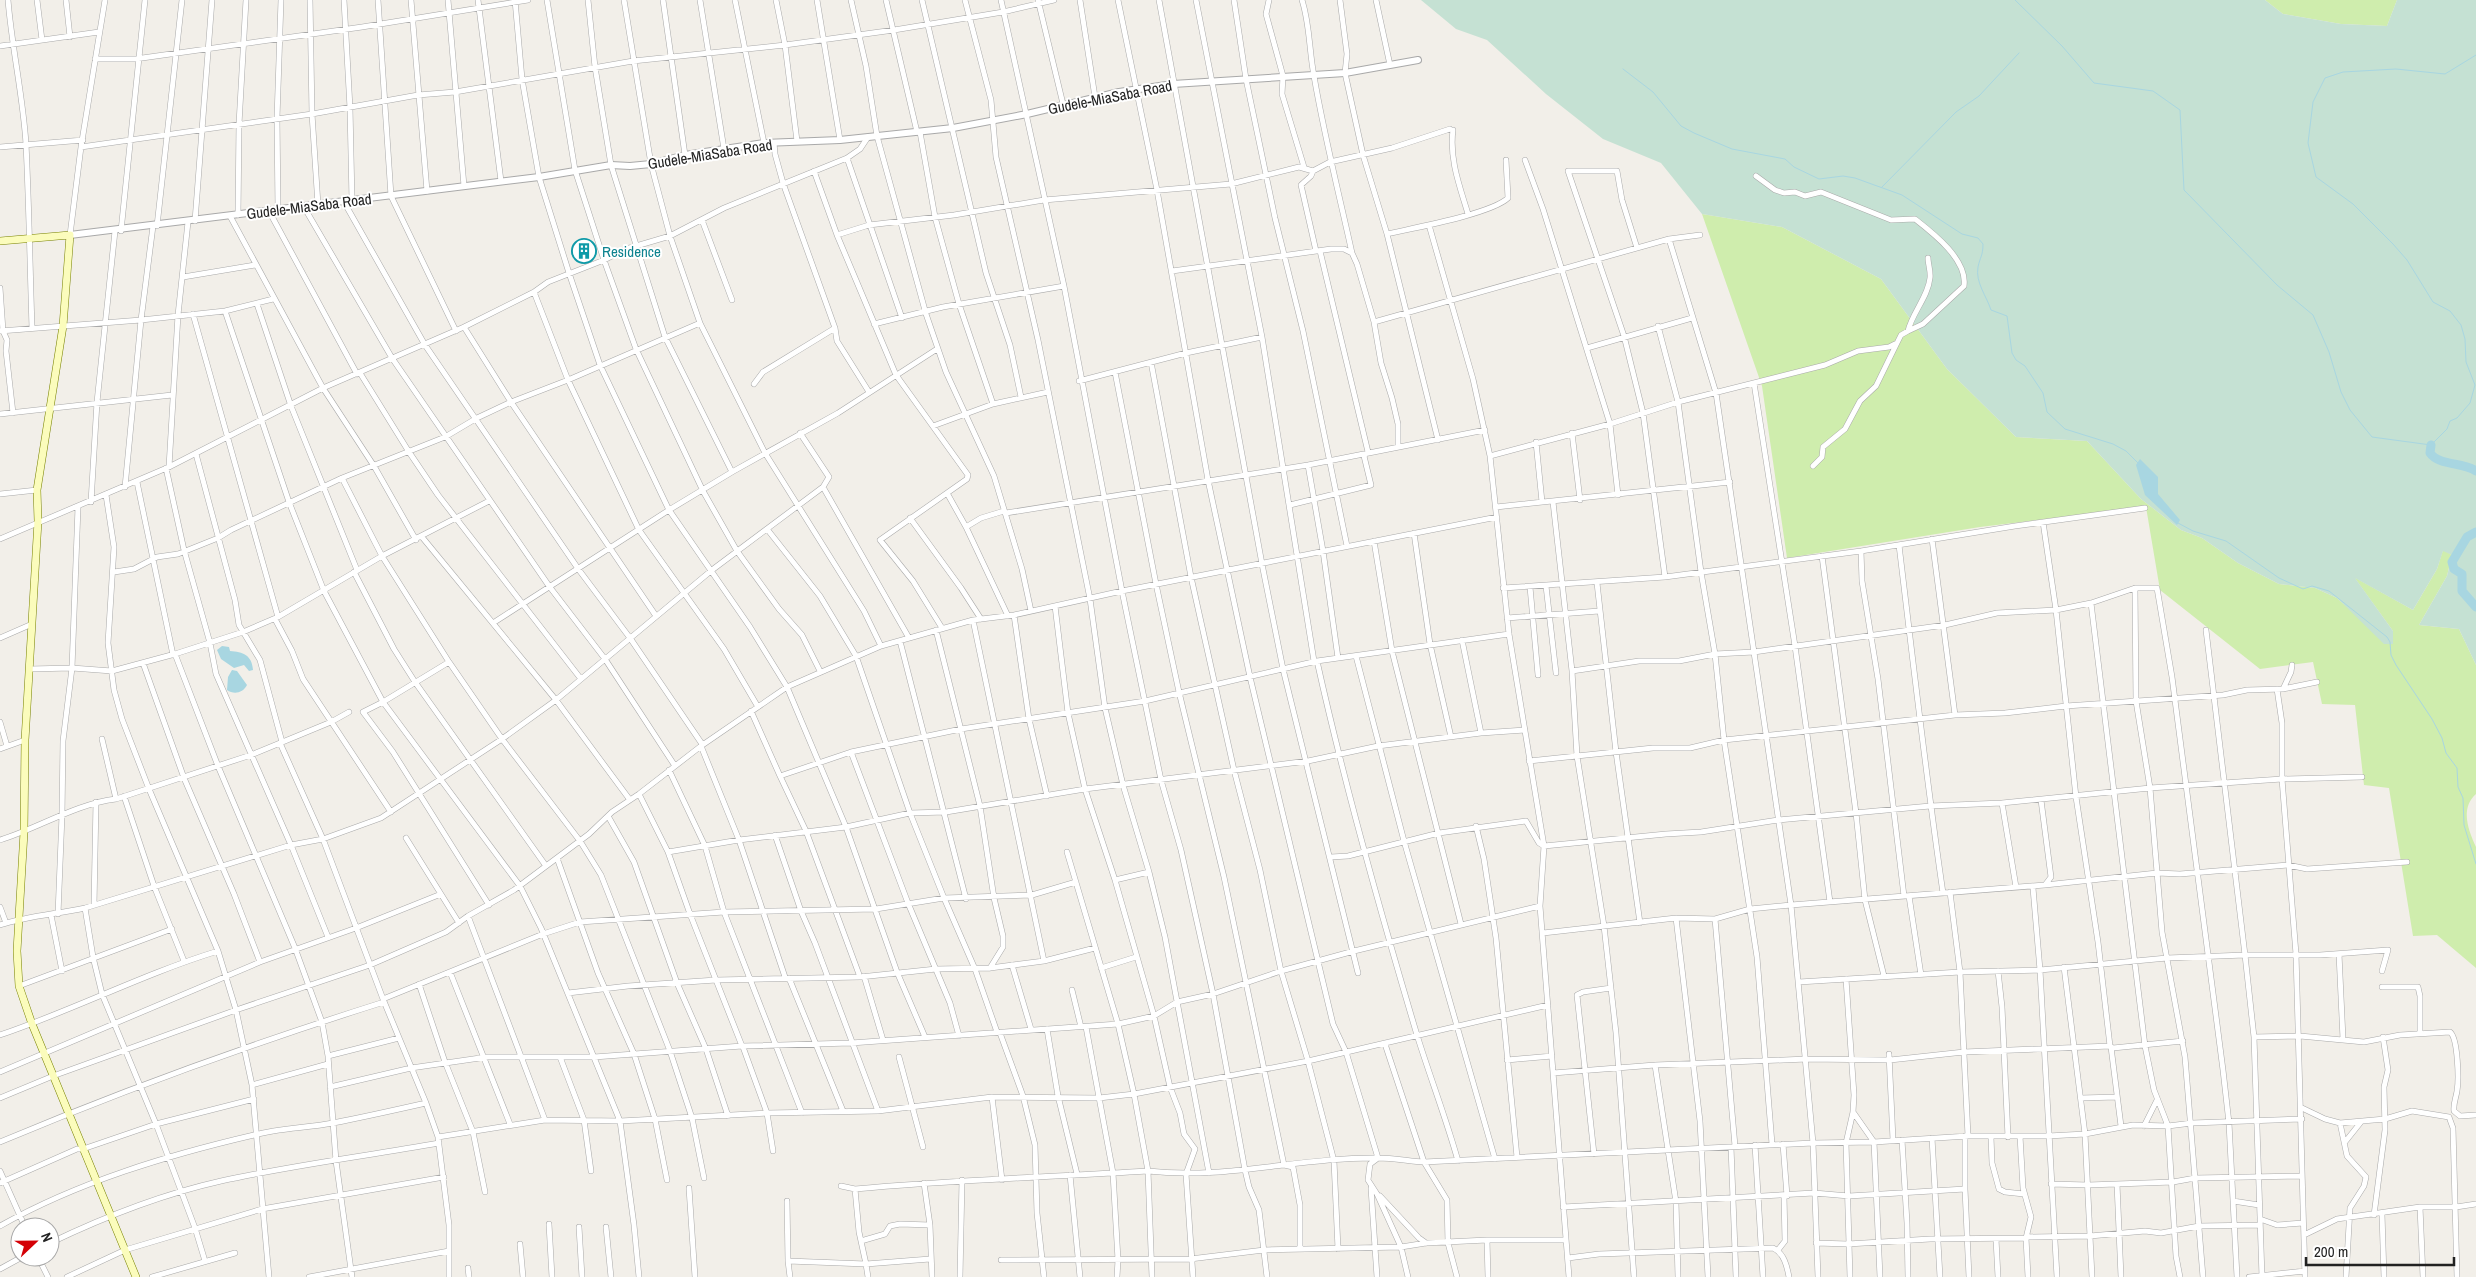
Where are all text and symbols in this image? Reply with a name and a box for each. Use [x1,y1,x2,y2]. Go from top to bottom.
street label: Gudele-MiaSaba Road [1046,75,1174,119]
street label: Gudele-MiaSaba Road [646,134,774,174]
street label: Gudele-MiaSaba Road [245,188,373,224]
building icon: Residence [571,238,597,264]
place label: Residence [602,241,661,262]
north arrow [10,1217,60,1267]
text: N [37,1230,57,1244]
scale bar [2306,1234,2454,1266]
text: 200 m [2314,1241,2348,1262]

